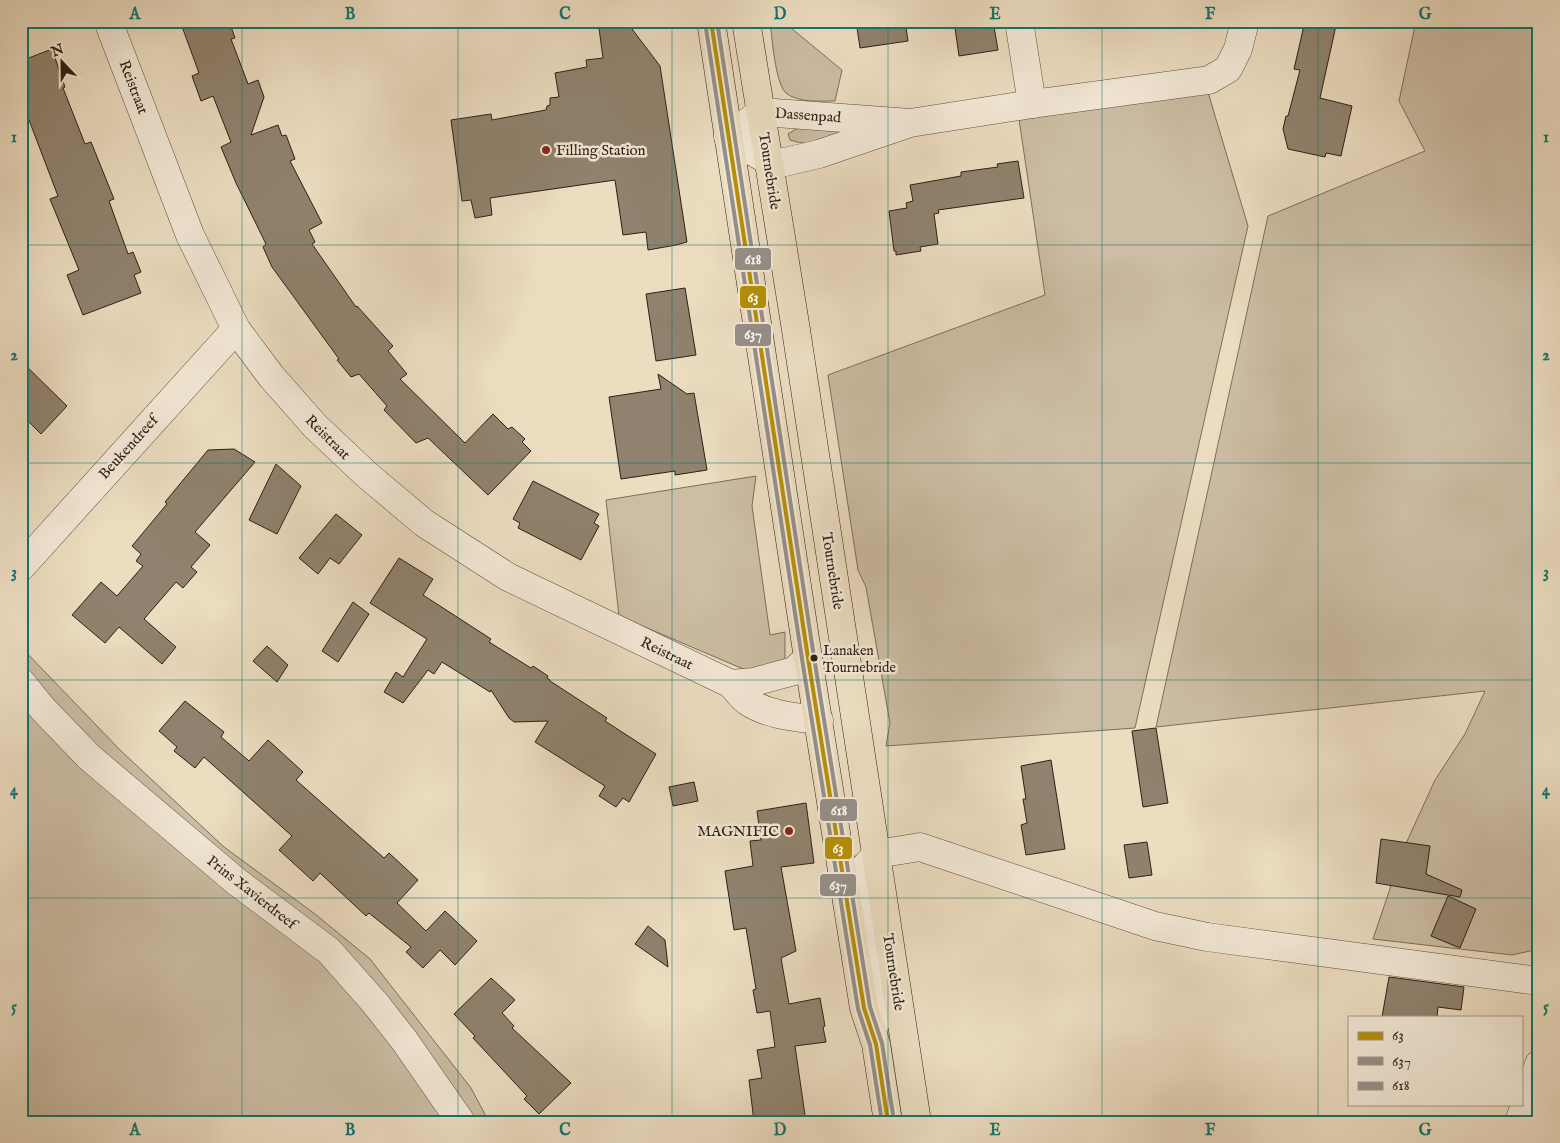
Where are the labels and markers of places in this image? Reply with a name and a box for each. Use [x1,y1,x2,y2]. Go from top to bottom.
place label: Filling Station [556,141,646,160]
marker: Filling Station [540,144,552,156]
place label: Lanaken Tournebride [823,642,896,677]
marker: Lanaken Tournebride [809,653,819,663]
place label: MAGNIFIC [697,822,779,841]
marker: MAGNIFIC [783,825,795,837]

